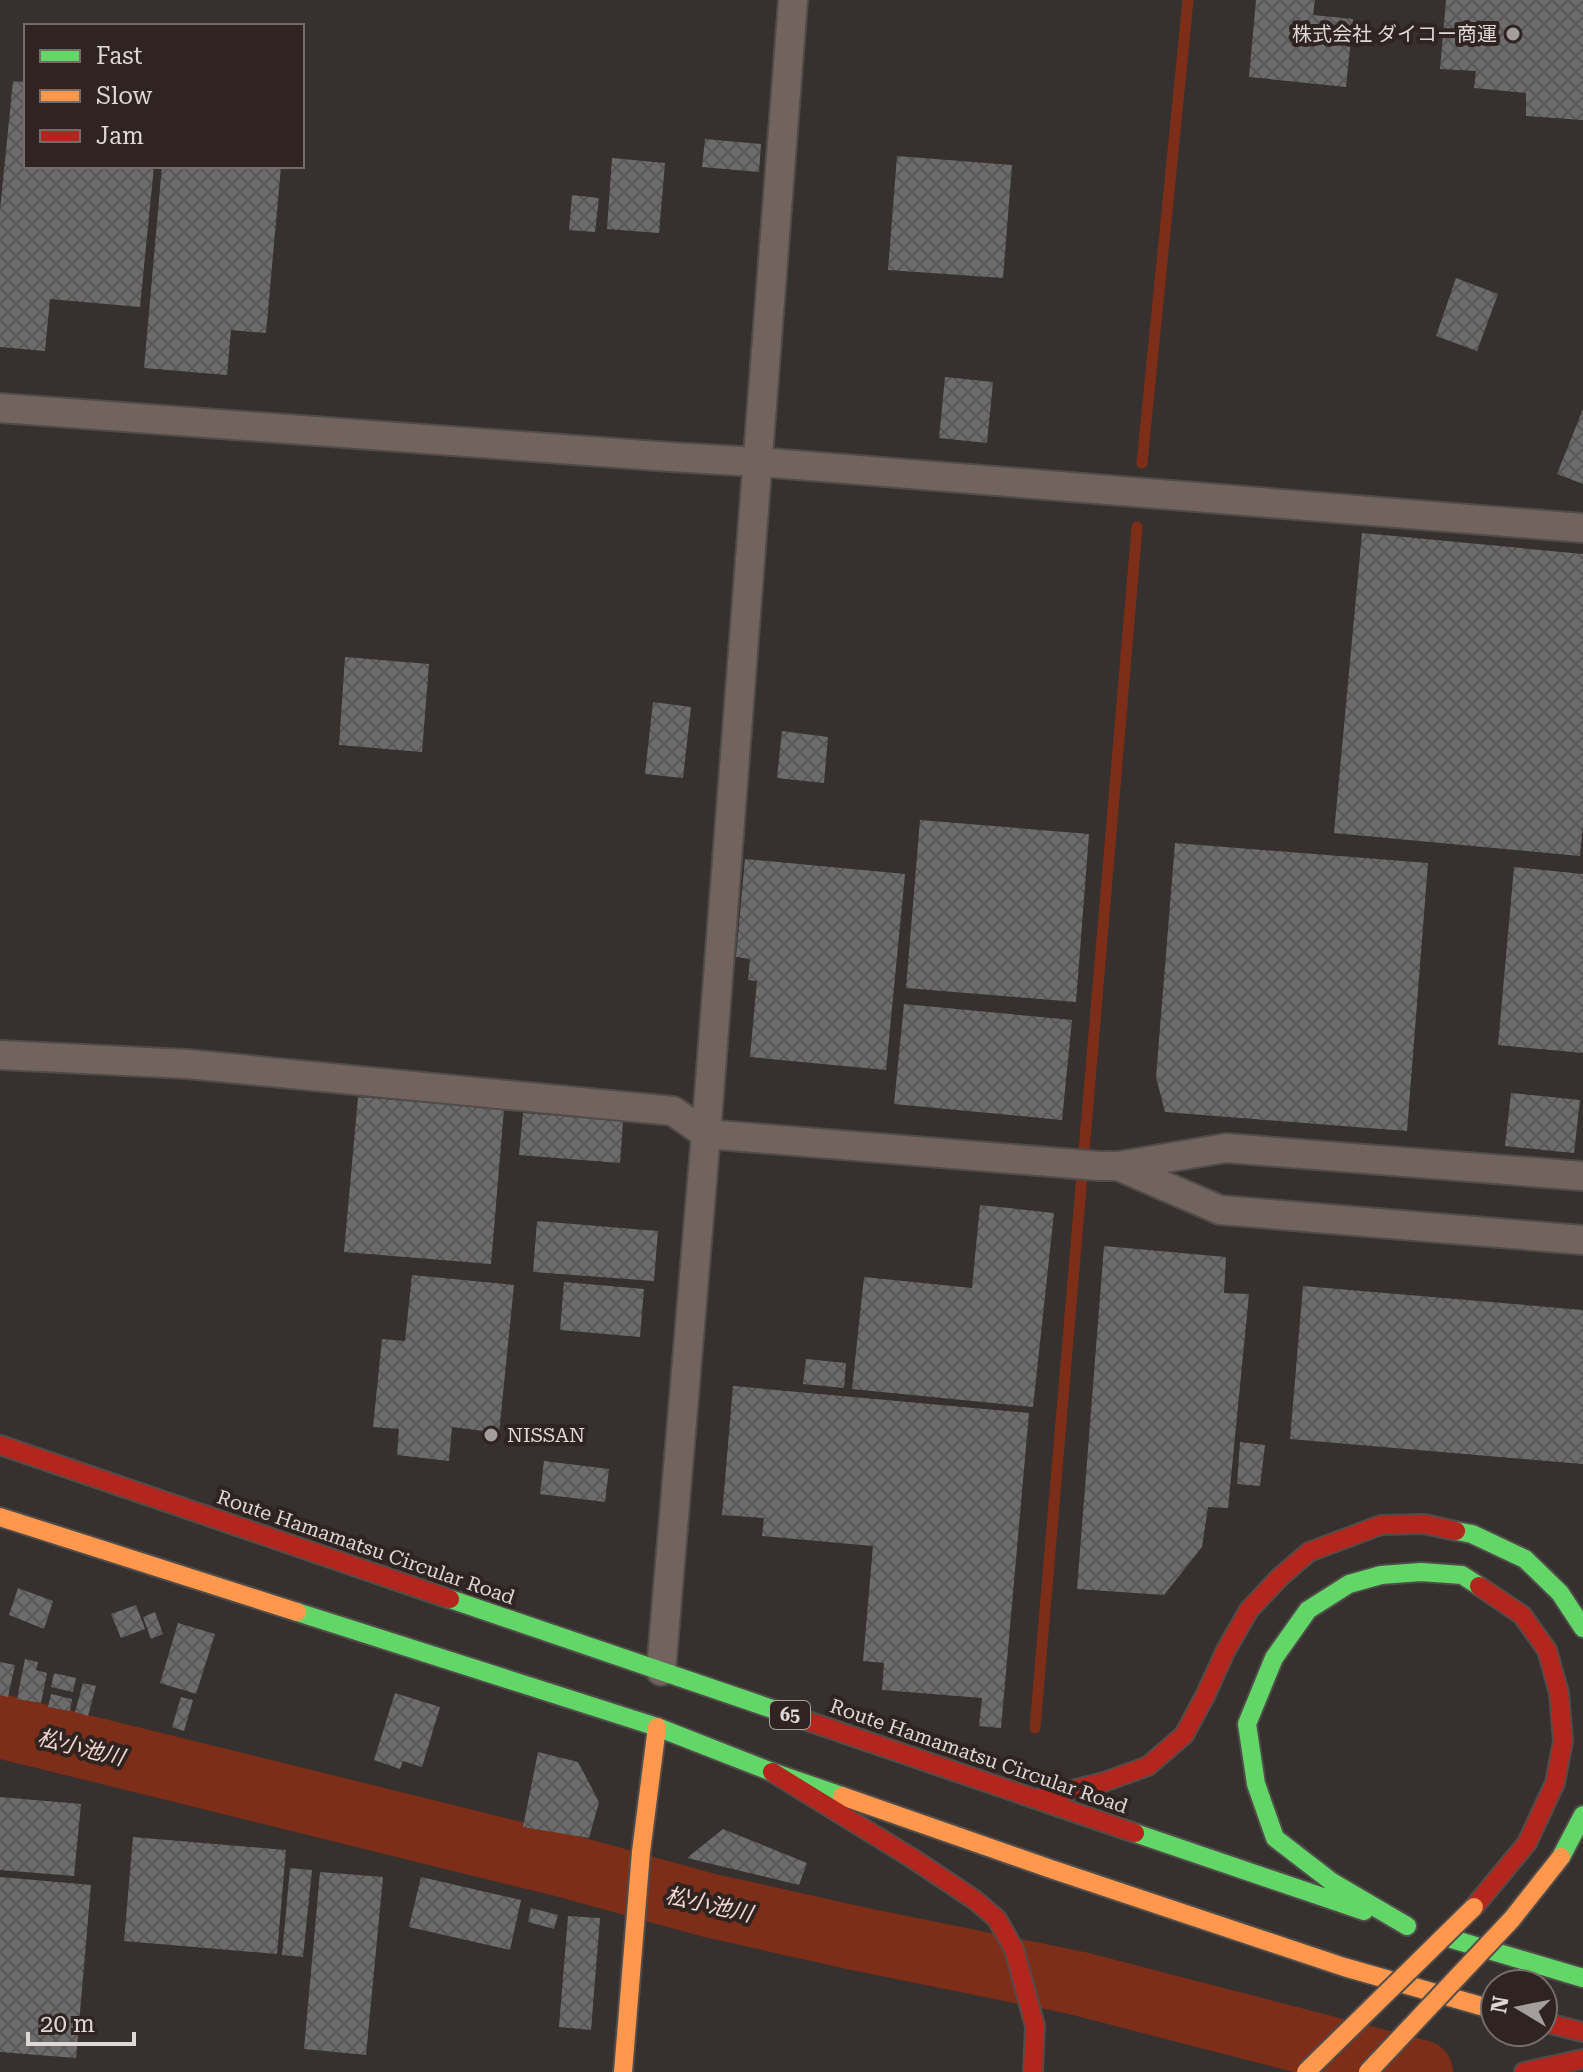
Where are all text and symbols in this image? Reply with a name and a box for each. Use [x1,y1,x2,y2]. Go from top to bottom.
place label: 株式会社 ダイコー商運 [1292,22,1497,46]
legend [24,24,304,168]
marker: 株式会社 ダイコー商運 [1504,25,1522,43]
text: Fast [96,42,143,70]
text: Slow [96,82,153,110]
text: Jam [96,122,144,150]
place label: NISSAN [507,1423,585,1447]
marker: NISSAN [482,1426,500,1444]
street label: Route Hamamatsu Circular Road [214,1485,518,1609]
street label: Route Hamamatsu Circular Road [827,1694,1131,1818]
road number: 65 [770,1701,810,1729]
water label: 松小池川 [35,1725,129,1771]
water label: 松小池川 [663,1882,757,1927]
north arrow [1479,1968,1559,2048]
text: N [1486,1994,1514,2015]
scale bar [28,1996,134,2046]
text: 20 m [40,2010,95,2038]

